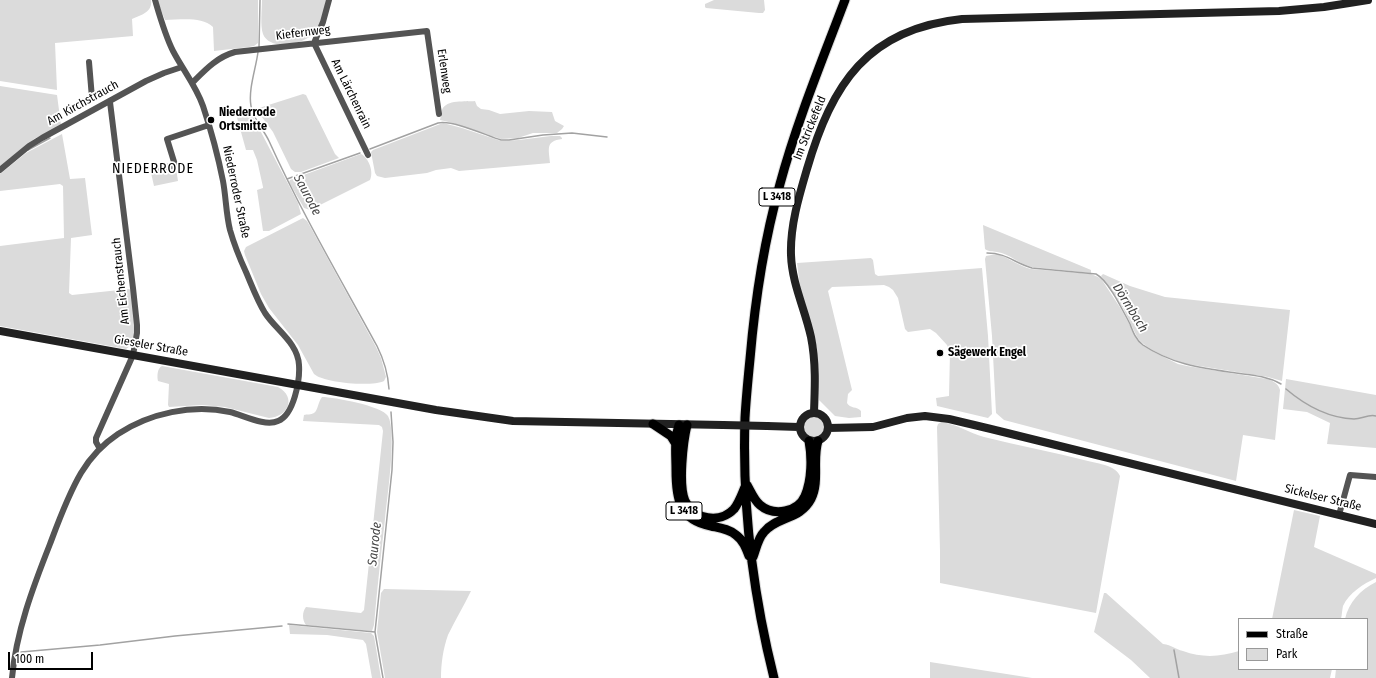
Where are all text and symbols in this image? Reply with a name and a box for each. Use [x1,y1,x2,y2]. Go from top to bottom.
street label: Kiefernweg [275,23,331,43]
street label: Erlenweg [434,48,454,94]
street label: Am Lärchenrain [328,57,374,131]
street label: Am Kirchstrauch [45,77,121,129]
street label: Im Strickefeld [791,94,829,162]
place label: Niederrode Ortsmitte [219,106,275,134]
marker: Niederrode Ortsmitte [206,115,216,125]
street label: Niederroder Straße [219,144,253,240]
district label: NIEDERRODE [112,161,194,177]
water label: Saurode [290,172,324,218]
road number: L 3418 [759,188,795,206]
street label: Am Eichenstrauch [109,237,133,325]
water label: Dörmbach [1109,281,1151,335]
street label: Gieseler Straße [113,332,189,360]
place label: Sägewerk Engel [948,346,1026,360]
marker: Sägewerk Engel [935,348,945,358]
street label: Sickelser Straße [1283,481,1363,515]
road number: L 3418 [666,502,702,520]
water label: Saurode [365,521,385,567]
legend [1238,618,1368,670]
text: Straße [1276,627,1308,641]
scale bar [10,644,95,670]
text: Park [1276,647,1297,661]
text: 100 m [15,652,44,666]

